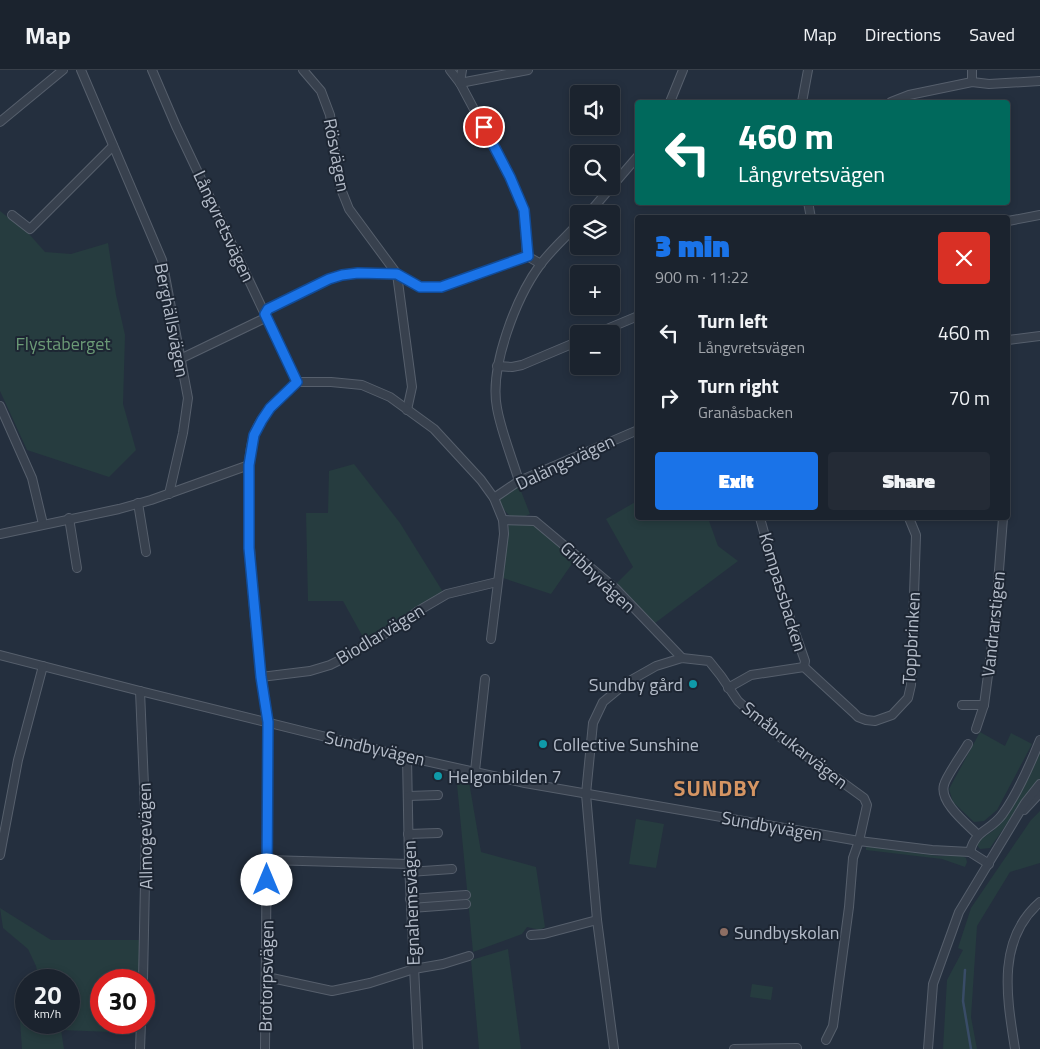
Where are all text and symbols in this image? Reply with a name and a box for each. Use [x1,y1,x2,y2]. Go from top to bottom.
text: Map [25,17,71,53]
text: Map [803,21,837,48]
text: Directions [865,21,941,48]
text: Saved [969,21,1015,48]
map controls [570,85,620,375]
button: sound [570,85,620,135]
pin [463,106,505,148]
text: 460 m [738,109,834,163]
icon: arrive [470,113,498,141]
street label: Rösvägen [317,116,357,194]
icon: left [655,120,720,185]
button: search [570,145,620,195]
text: Långvretsvägen [738,157,885,191]
street label: Långvretsvägen [186,166,262,286]
button: layers [570,205,620,255]
text: 3 min [655,223,730,269]
button: close [938,232,990,284]
street label: Berghällsvägen [148,260,196,380]
button: + [570,265,620,315]
text: 900 m · 11:22 [655,265,749,289]
text: Turn left [698,306,768,335]
text: 460 m [938,318,990,347]
icon: left [655,319,683,347]
button: − [570,325,620,375]
park label: Flystaberget [15,330,111,357]
text: Långvretsvägen [698,335,805,359]
text: Turn right [698,371,779,400]
text: 70 m [949,383,990,412]
icon: right [655,384,683,412]
text: Granåsbacken [698,400,793,424]
street label: Dalängsvägen [511,427,619,497]
button: Exit [655,452,818,510]
button: Share [828,452,990,510]
street label: Kompassbacken [752,529,814,655]
street label: Gribbyvägen [554,535,642,619]
street label: Vandrarstigen [974,570,1012,678]
street label: Toppbrinken [895,591,927,685]
street label: Biodlarvägen [331,597,429,671]
place label: Sundby gård [589,671,683,698]
marker: Sundby gård [687,678,699,690]
street label: Småbrukarvägen [736,695,854,795]
street label: Sundbyvägen [322,723,428,773]
place label: Collective Sunshine [553,731,699,758]
marker: Collective Sunshine [537,738,549,750]
place label: Helgonbilden 7 [448,763,562,790]
marker: Helgonbilden 7 [432,770,444,782]
district label: SUNDBY [674,771,760,805]
street label: Allmogevägen [131,782,159,890]
street label: Sundbyvägen [719,804,825,848]
street label: Egnahemsvägen [395,840,427,966]
position arrow [240,853,292,905]
place label: Sundbyskolan [734,919,839,946]
street label: Brotorpsvägen [252,920,280,1032]
marker: Sundbyskolan [718,926,730,938]
speed limit sign: 30 [90,969,155,1034]
text: 20 [33,976,62,1014]
text: km/h [34,1004,61,1023]

